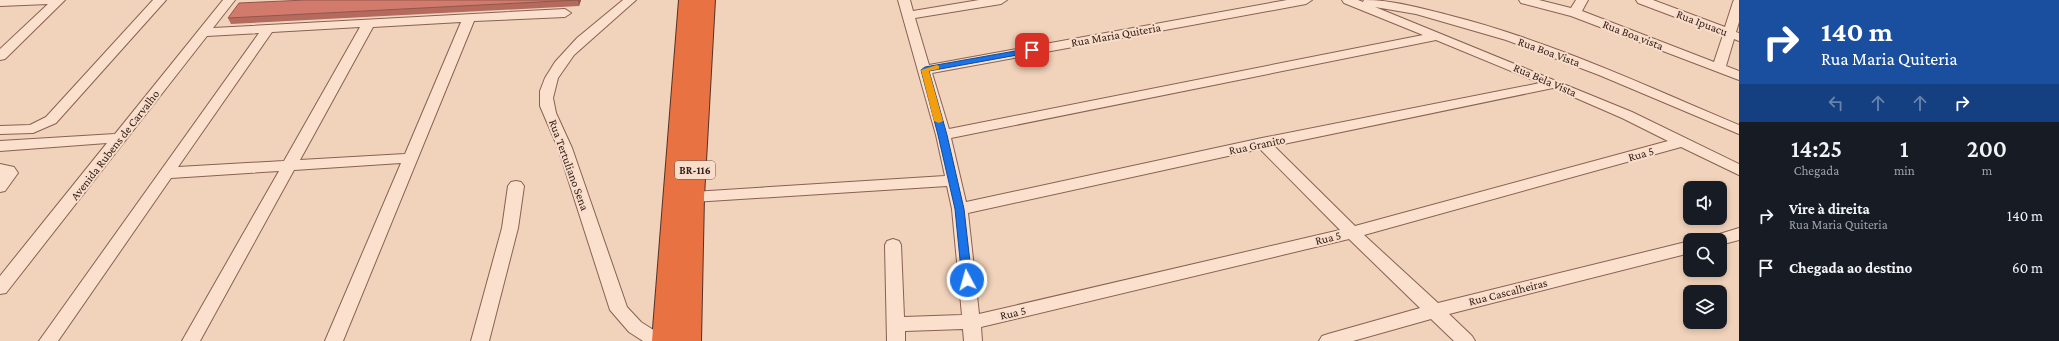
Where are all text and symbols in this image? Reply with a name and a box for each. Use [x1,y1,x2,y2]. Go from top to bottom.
street label: Rua Ipuacu [1674,7,1730,39]
icon: right [1755,16,1807,68]
text: 140 m [1821,16,1893,47]
street label: Rua Boa vista [1601,17,1666,53]
street label: Rua Maria Quiteria [1070,20,1162,50]
pin [1015,33,1049,67]
street label: Rua Boa Vista [1516,34,1582,70]
icon: arrive [1021,39,1043,61]
text: Rua Maria Quiteria [1821,49,1958,69]
street label: Rua Bela Vista [1511,60,1579,100]
street label: Avenida Rubens de Carvalho [68,87,162,203]
icon: left [1825,92,1847,114]
icon: ahead [1867,92,1889,114]
icon: ahead [1909,92,1931,114]
icon: right [1951,92,1973,114]
street label: Rua Tertuliano Sena [546,118,592,213]
street label: Rua Granito [1228,132,1287,158]
text: 14:25 [1791,135,1842,162]
text: 1 [1900,135,1909,162]
text: 200 [1967,135,2007,162]
street label: Rua 5 [1626,144,1656,164]
road number: BR-116 [675,161,715,179]
text: Chegada [1794,163,1839,178]
text: min [1894,163,1915,178]
text: m [1982,163,1992,178]
map controls [1683,181,1727,329]
button: sound [1683,181,1727,225]
text: Vire à direita [1789,201,1870,217]
icon: right [1755,205,1777,227]
text: 140 m [2007,208,2043,224]
text: Rua Maria Quiteria [1789,217,1888,232]
street label: Rua 5 [1314,228,1342,248]
button: search [1683,233,1727,277]
icon: arrive [1755,257,1777,279]
position arrow [946,259,988,301]
text: Chegada ao destino [1789,260,1912,276]
text: 60 m [2012,260,2043,276]
street label: Rua Cascalheiras [1467,275,1549,309]
button: layers [1683,285,1727,329]
street label: Rua 5 [999,303,1027,323]

